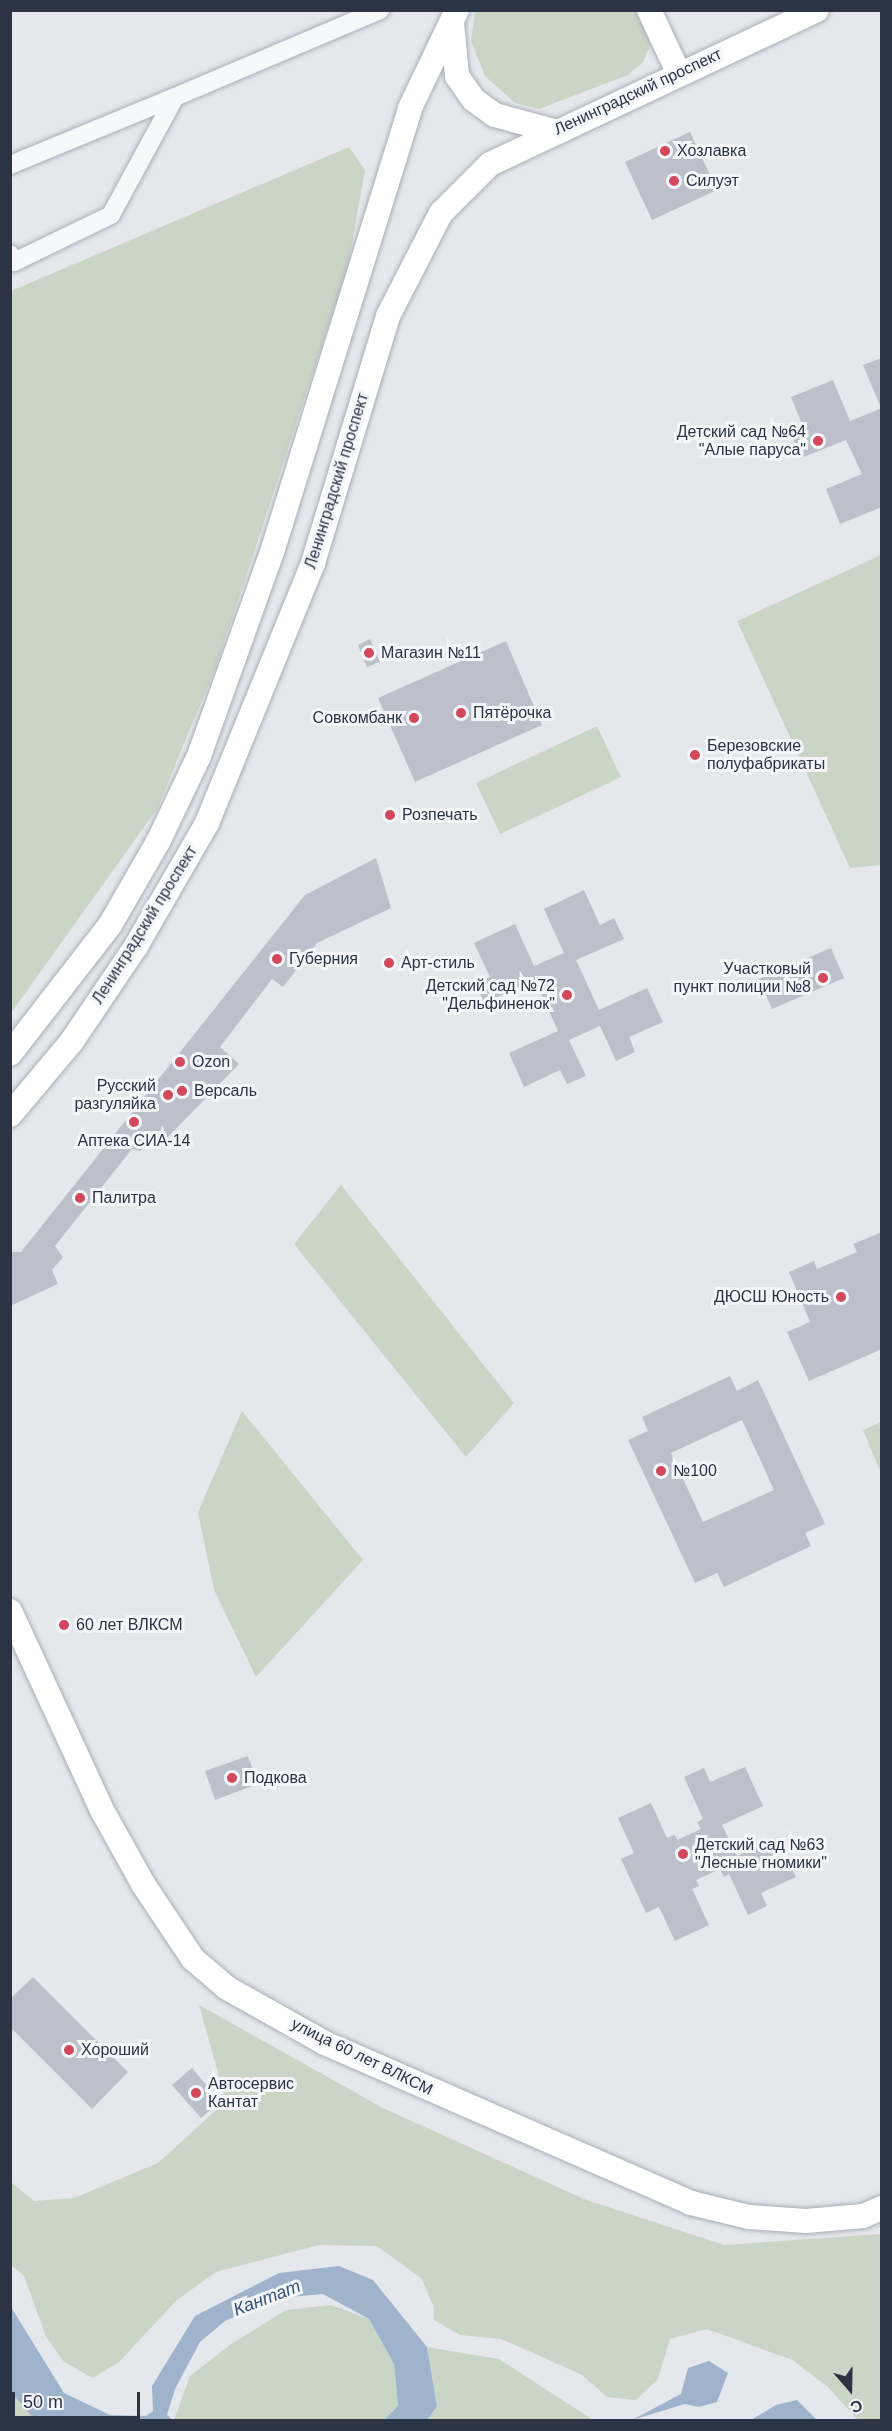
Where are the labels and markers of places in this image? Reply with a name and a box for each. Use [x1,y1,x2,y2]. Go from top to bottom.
place label: Хозлавка [677,141,746,161]
marker: Хозлавка [658,144,672,158]
place label: Силуэт [686,171,739,191]
marker: Силуэт [667,174,681,188]
place label: Детский сад №64 "Алые паруса" [677,422,806,460]
marker: Детский сад №64 "Алые паруса" [811,434,825,448]
place label: Магазин №11 [381,643,481,663]
marker: Магазин №11 [362,646,376,660]
place label: Пятёрочка [473,703,551,723]
marker: Пятёрочка [454,706,468,720]
place label: Совкомбанк [313,708,402,728]
marker: Совкомбанк [407,711,421,725]
place label: Березовские полуфабрикаты [707,736,825,774]
marker: Березовские полуфабрикаты [688,748,702,762]
place label: Розпечать [402,805,478,825]
marker: Розпечать [383,808,397,822]
place label: Губерния [289,949,358,969]
marker: Губерния [270,952,284,966]
place label: Арт-стиль [401,953,475,973]
marker: Арт-стиль [382,956,396,970]
place label: Участковый пункт полиции №8 [674,959,811,997]
marker: Участковый пункт полиции №8 [816,971,830,985]
place label: Детский сад №72 "Дельфиненок" [426,976,555,1014]
marker: Детский сад №72 "Дельфиненок" [560,988,574,1002]
place label: Ozon [192,1052,230,1072]
marker: Ozon [173,1055,187,1069]
place label: Русский разгуляйка [74,1076,156,1114]
place label: Версаль [194,1081,257,1101]
marker: Версаль [175,1084,189,1098]
marker: Русский разгуляйка [161,1088,175,1102]
marker: Аптека СИА-14 [127,1115,141,1129]
place label: Аптека СИА-14 [78,1131,190,1151]
place label: Палитра [92,1188,156,1208]
marker: Палитра [73,1191,87,1205]
place label: ДЮСШ Юность [714,1287,829,1307]
marker: ДЮСШ Юность [834,1290,848,1304]
place label: №100 [673,1461,717,1481]
marker: №100 [654,1464,668,1478]
place label: 60 лет ВЛКСМ [76,1615,183,1635]
marker: 60 лет ВЛКСМ [57,1618,71,1632]
place label: Подкова [244,1768,307,1788]
marker: Подкова [225,1771,239,1785]
place label: Детский сад №63 "Лесные гномики" [695,1835,827,1873]
marker: Детский сад №63 "Лесные гномики" [676,1847,690,1861]
place label: Хороший [81,2040,149,2060]
marker: Хороший [62,2043,76,2057]
place label: Автосервис Кантат [208,2074,294,2112]
marker: Автосервис Кантат [189,2086,203,2100]

